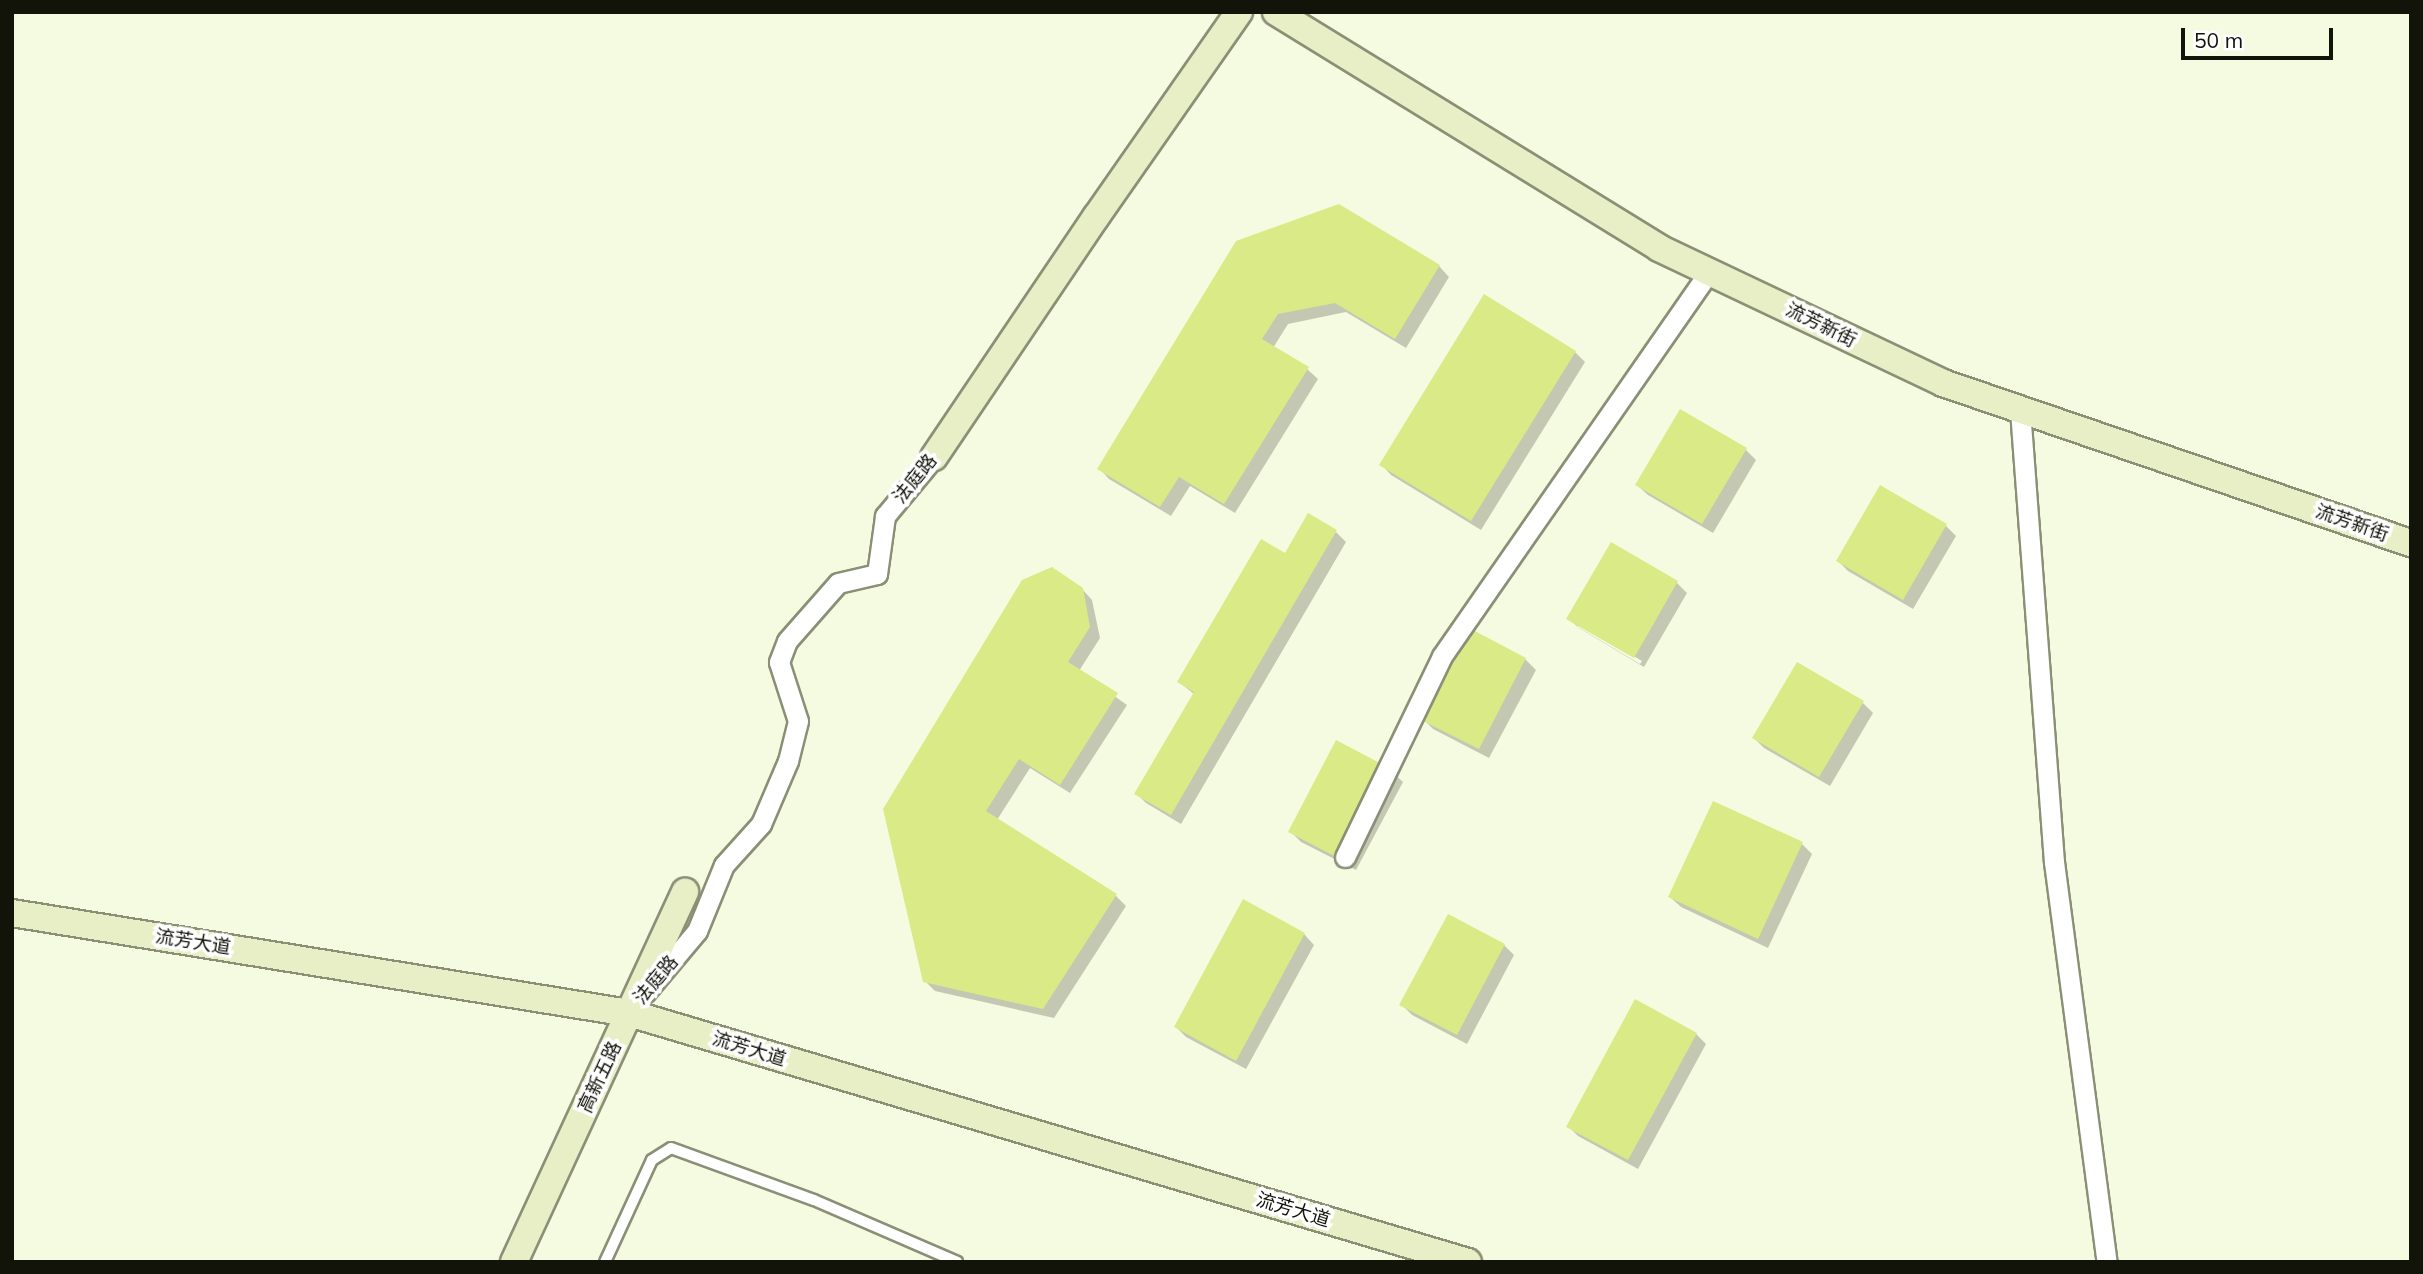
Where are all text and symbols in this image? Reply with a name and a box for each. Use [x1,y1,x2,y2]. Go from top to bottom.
scale bar [2185,14,2337,58]
text: 50 m [2194,27,2243,53]
street label: 流芳新街 [1782,298,1860,352]
street label: 法庭路 [888,450,942,508]
street label: 流芳新街 [2312,500,2392,546]
street label: 流芳大道 [154,925,232,959]
street label: 法庭路 [629,951,683,1009]
street label: 流芳大道 [709,1027,789,1071]
street label: 高新五路 [574,1038,626,1116]
street label: 流芳大道 [1253,1188,1333,1232]

